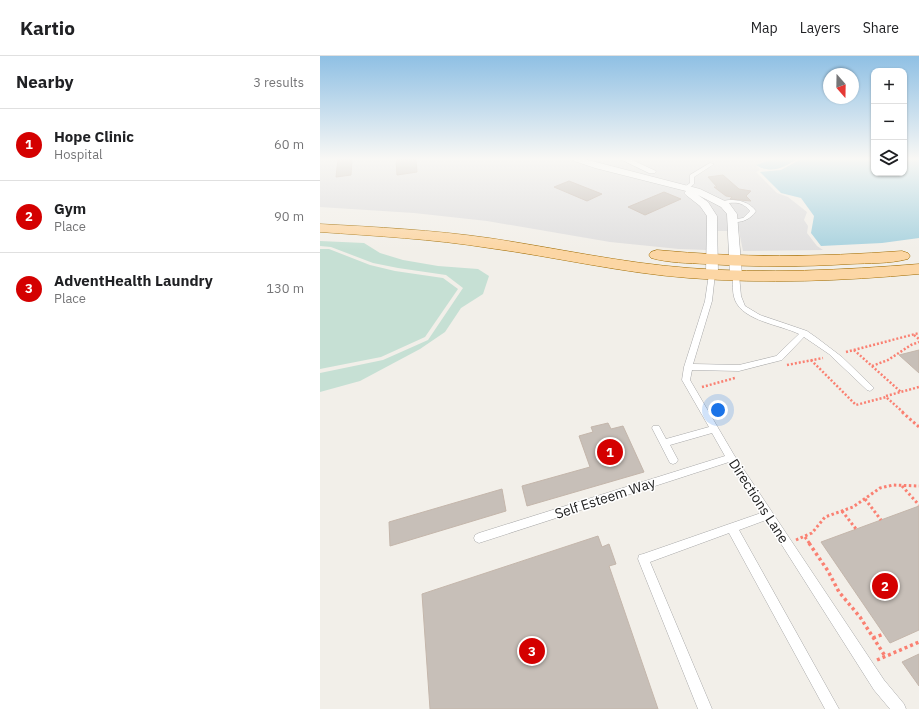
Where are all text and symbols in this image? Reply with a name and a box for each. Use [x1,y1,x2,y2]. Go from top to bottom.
text: Kartio [20,16,75,40]
text: Map [751,19,778,37]
text: Layers [800,19,841,37]
text: Share [863,19,899,37]
north arrow [823,68,859,104]
map controls [871,68,907,176]
button: + [871,68,907,104]
text: Nearby [16,71,74,93]
text: 3 results [253,74,304,91]
button: − [871,104,907,140]
text: Hope Clinic [54,127,134,146]
text: 1 [25,136,33,153]
text: 60 m [274,136,304,153]
button: layers [871,140,907,176]
text: Hospital [54,146,103,163]
text: Gym [54,199,86,218]
text: 2 [25,208,33,225]
text: 90 m [274,208,304,225]
text: Place [54,218,86,235]
text: AdventHealth Laundry [54,271,213,290]
text: 3 [25,280,33,297]
text: 130 m [266,280,304,297]
text: Place [54,290,86,307]
your location [708,400,728,420]
pin: 1 [597,437,623,467]
street label: Directions Lane [725,455,793,547]
street label: Self Esteem Way [552,473,658,523]
pin: 2 [872,571,898,601]
pin: 3 [519,636,545,666]

